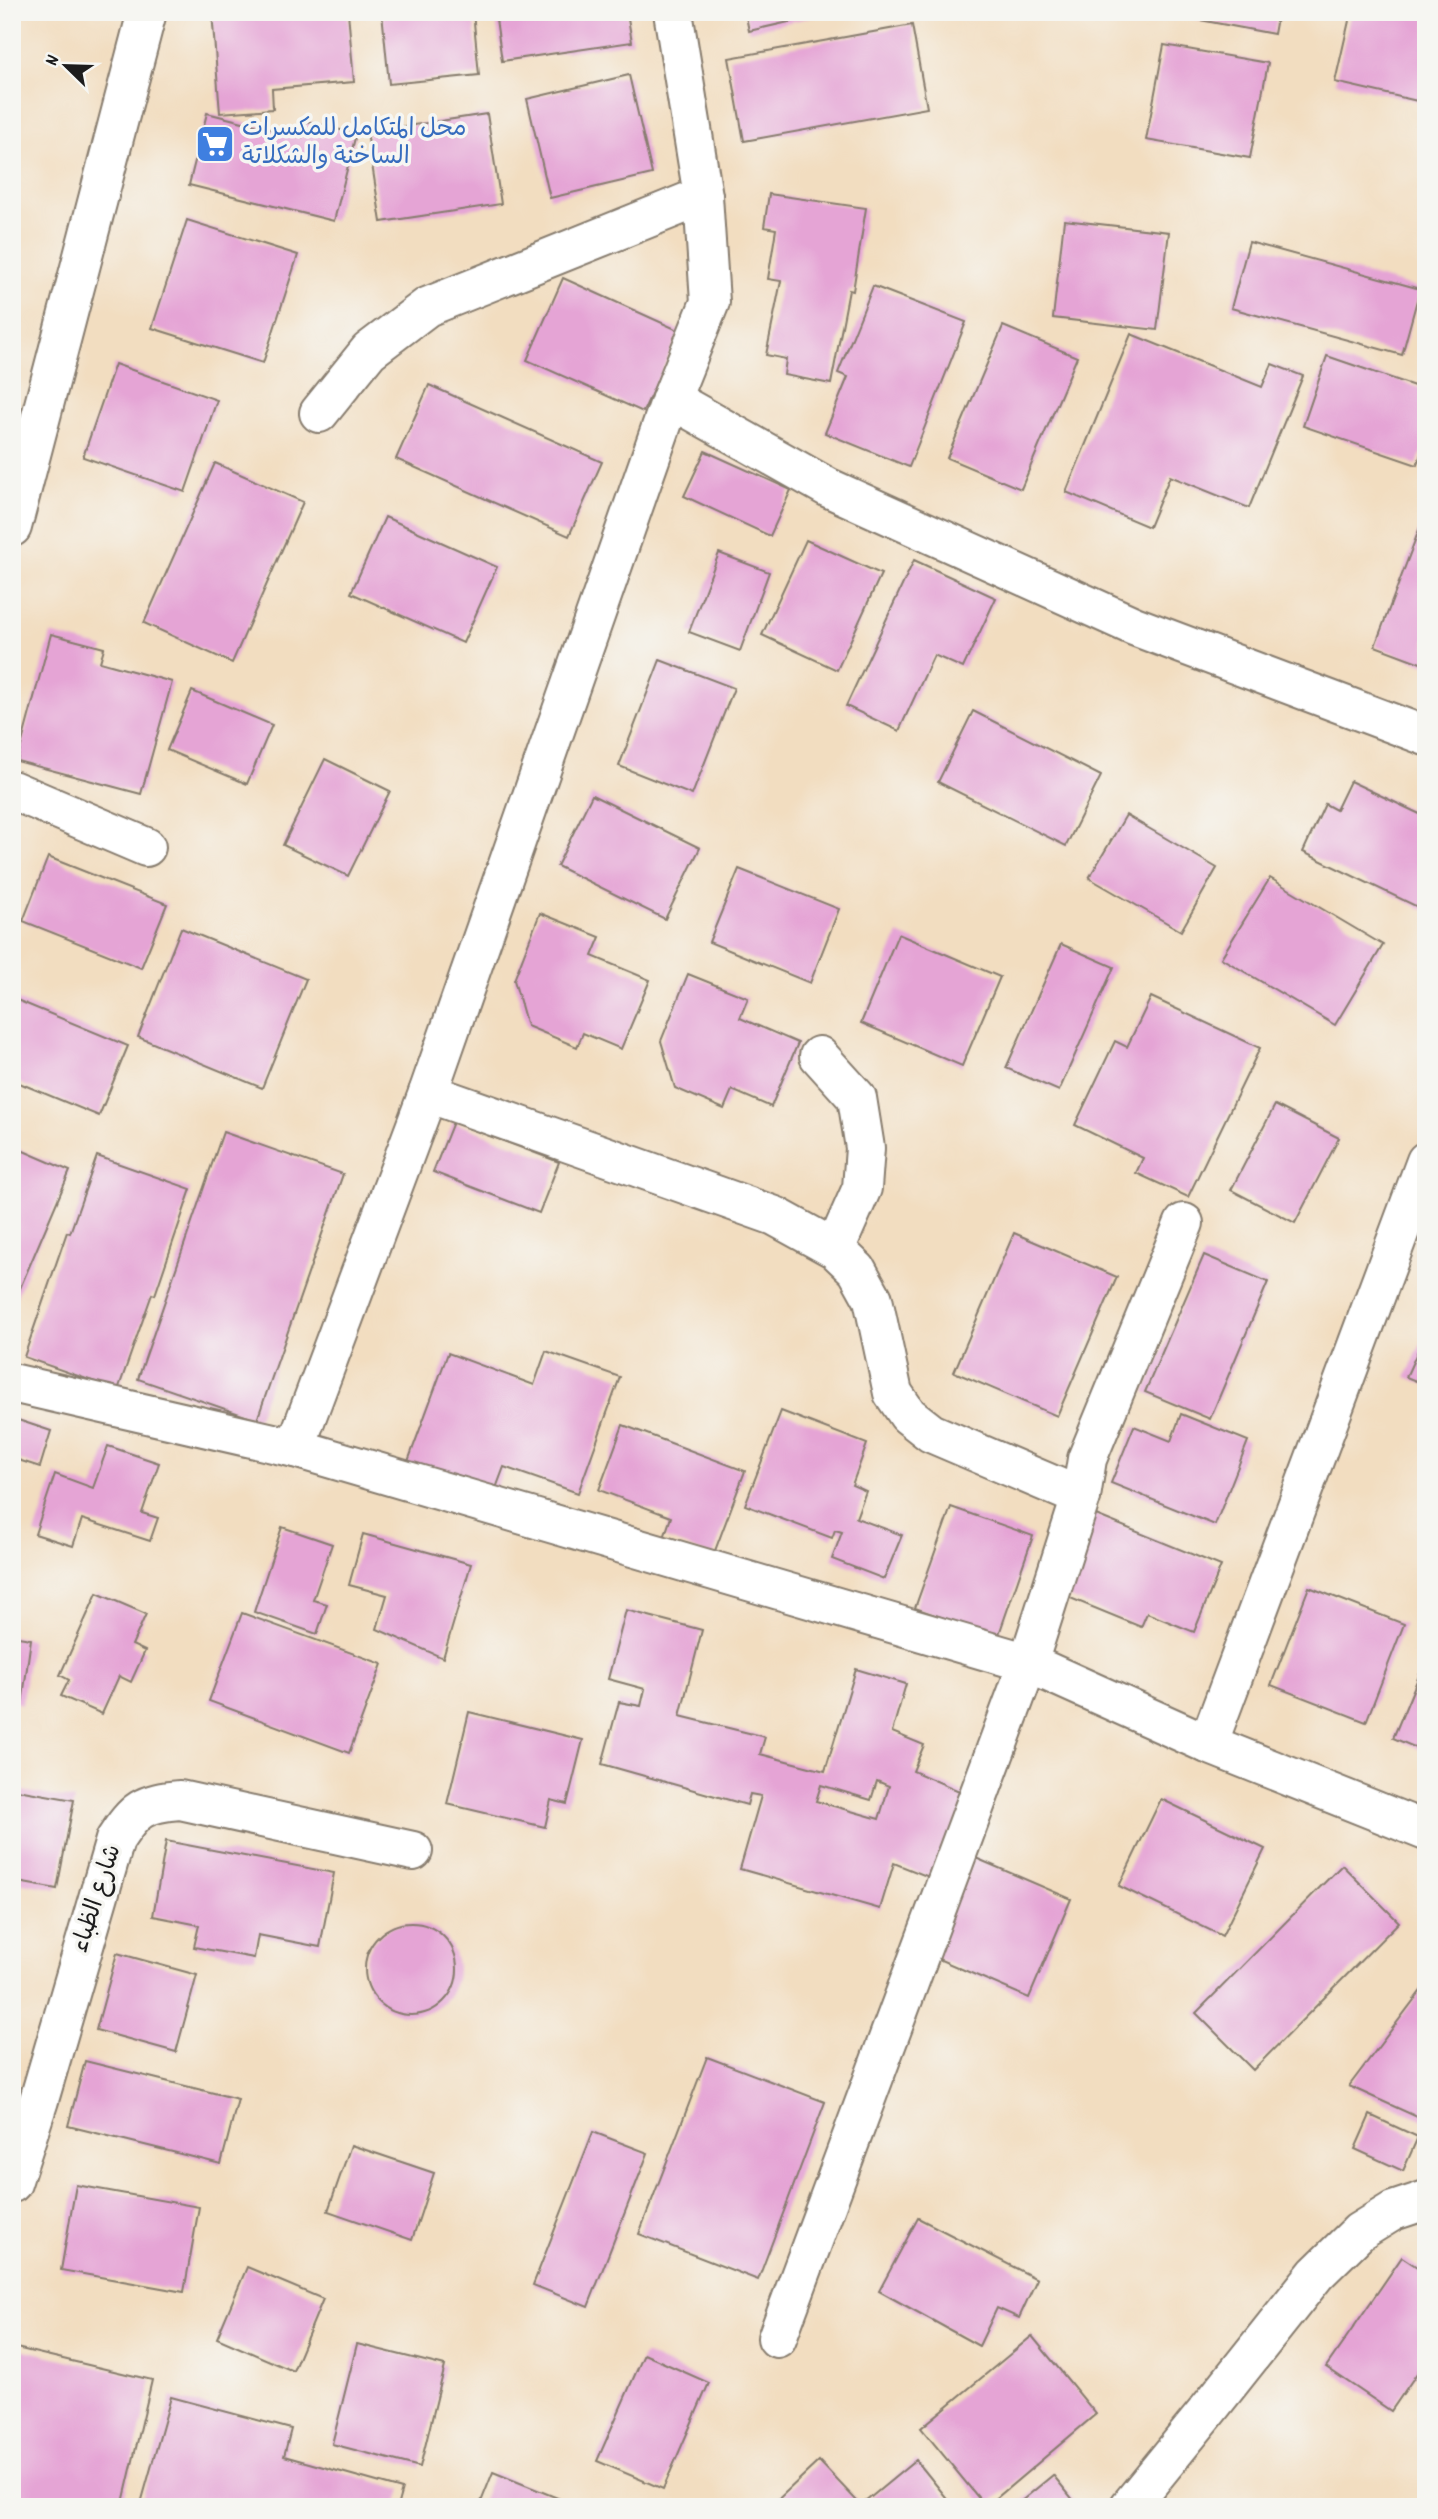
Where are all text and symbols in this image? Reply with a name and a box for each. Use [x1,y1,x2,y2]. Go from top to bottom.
north arrow [32,32,102,102]
text: N [39,51,68,70]
place label: محل المتكامل للمكسرات الساخنة والشكلاتة [242,113,467,175]
supermarket icon: محل المتكامل للمكسرات الساخنة والشكلاتة [194,123,236,165]
street label: شارع الظباء [65,1840,131,1958]

